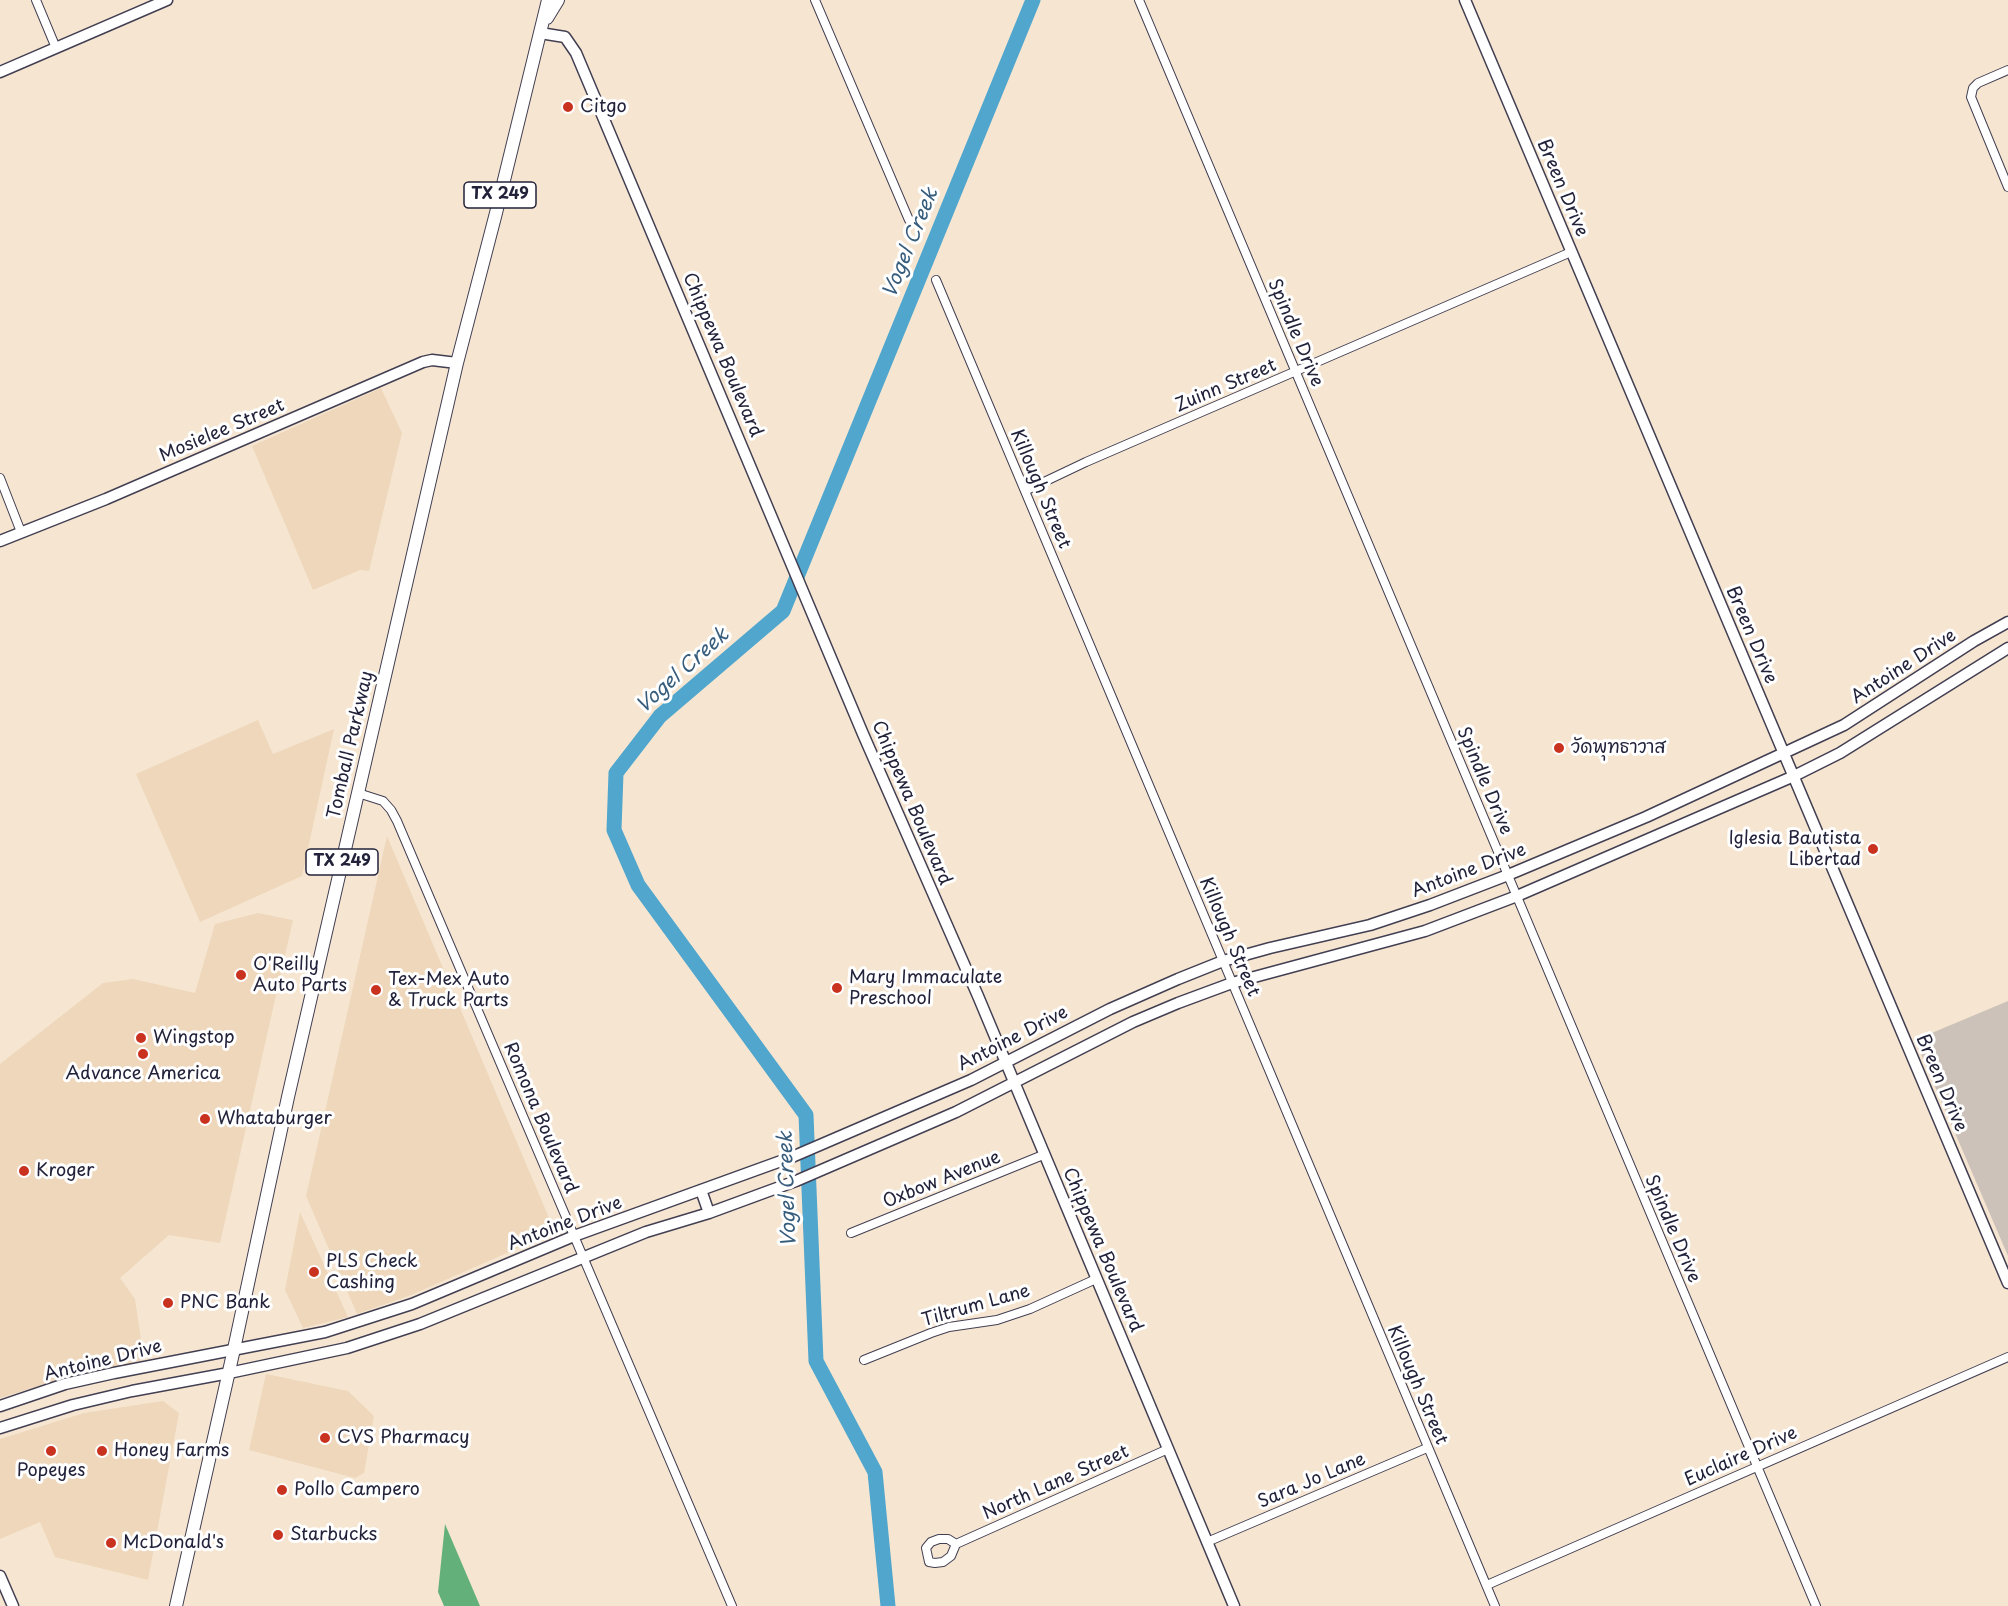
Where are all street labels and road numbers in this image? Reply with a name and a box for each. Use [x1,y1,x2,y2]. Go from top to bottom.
street label: Breen Drive [1532,136,1592,240]
road number: TX 249 [464,182,536,208]
street label: Chippewa Boulevard [678,269,766,441]
street label: Spindle Drive [1263,276,1327,390]
street label: Zuinn Street [1172,355,1280,417]
street label: Mosielee Street [156,395,288,467]
street label: Killough Street [1005,426,1075,552]
street label: Breen Drive [1721,583,1781,687]
street label: Antoine Drive [1847,625,1961,709]
street label: Tomball Parkway [323,669,379,821]
street label: Chippewa Boulevard [867,717,955,889]
street label: Spindle Drive [1452,724,1516,838]
street label: Antoine Drive [1409,839,1529,903]
road number: TX 249 [306,849,378,875]
street label: Killough Street [1194,874,1264,1000]
street label: Antoine Drive [954,1002,1072,1076]
street label: Breen Drive [1911,1031,1971,1135]
street label: Romona Boulevard [498,1039,582,1197]
street label: Oxbow Avenue [880,1147,1004,1213]
street label: Chippewa Boulevard [1058,1164,1146,1336]
street label: Spindle Drive [1640,1172,1704,1286]
street label: Antoine Drive [505,1192,625,1256]
street label: Tiltrum Lane [919,1280,1033,1332]
street label: Killough Street [1382,1322,1452,1448]
street label: Antoine Drive [42,1336,164,1386]
street label: Euclaire Drive [1681,1423,1801,1491]
street label: North Lane Street [980,1441,1132,1525]
street label: Sara Jo Lane [1255,1449,1369,1513]

